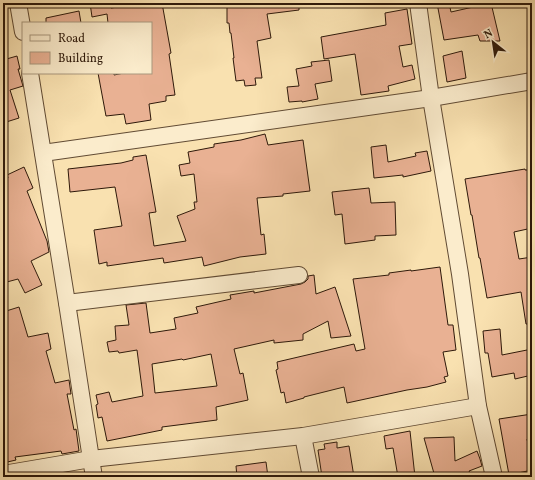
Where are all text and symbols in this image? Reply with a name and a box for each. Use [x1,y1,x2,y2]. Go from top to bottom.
legend [22,22,152,74]
north arrow [473,22,513,62]
text: N [482,26,496,43]
text: Road [58,31,85,47]
text: Building [58,51,103,67]

